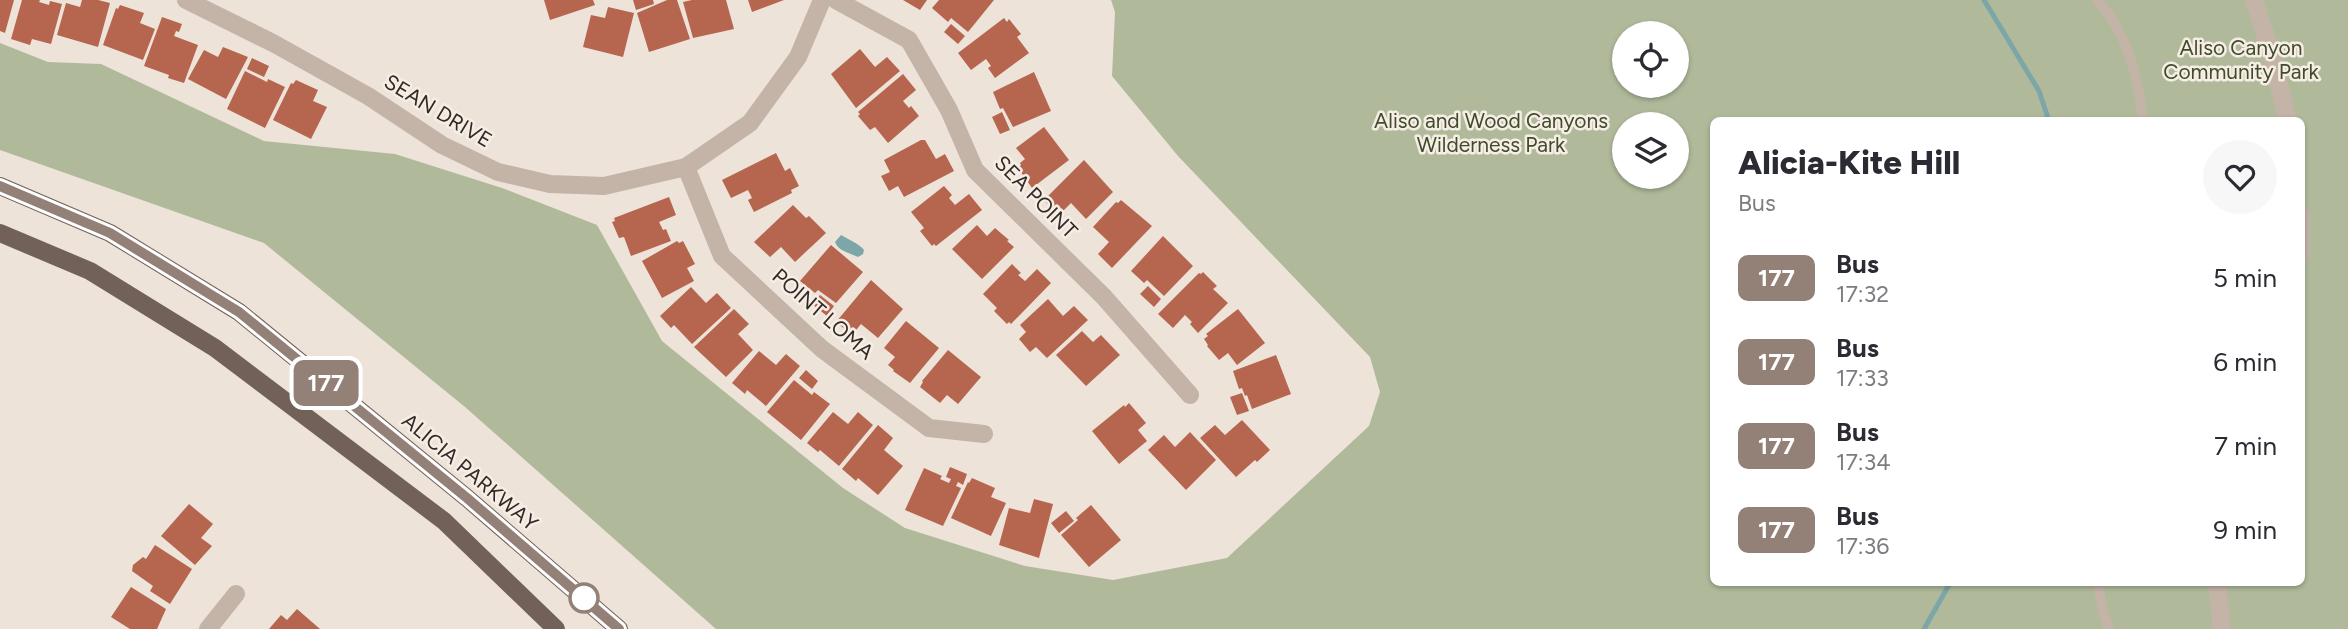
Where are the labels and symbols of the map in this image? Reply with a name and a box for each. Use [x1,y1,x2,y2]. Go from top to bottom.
park label: Aliso Canyon Community Park [2163,35,2320,84]
street label: SEAN DRIVE [380,69,497,153]
park label: Aliso and Wood Canyons Wilderness Park [1374,108,1608,157]
street label: SEA POINT [990,150,1083,244]
street label: POINT LOMA [768,263,879,364]
line badge: 177 [286,360,366,406]
street label: ALICIA PARKWAY [397,408,544,536]
unlabelled marker [569,583,599,613]

